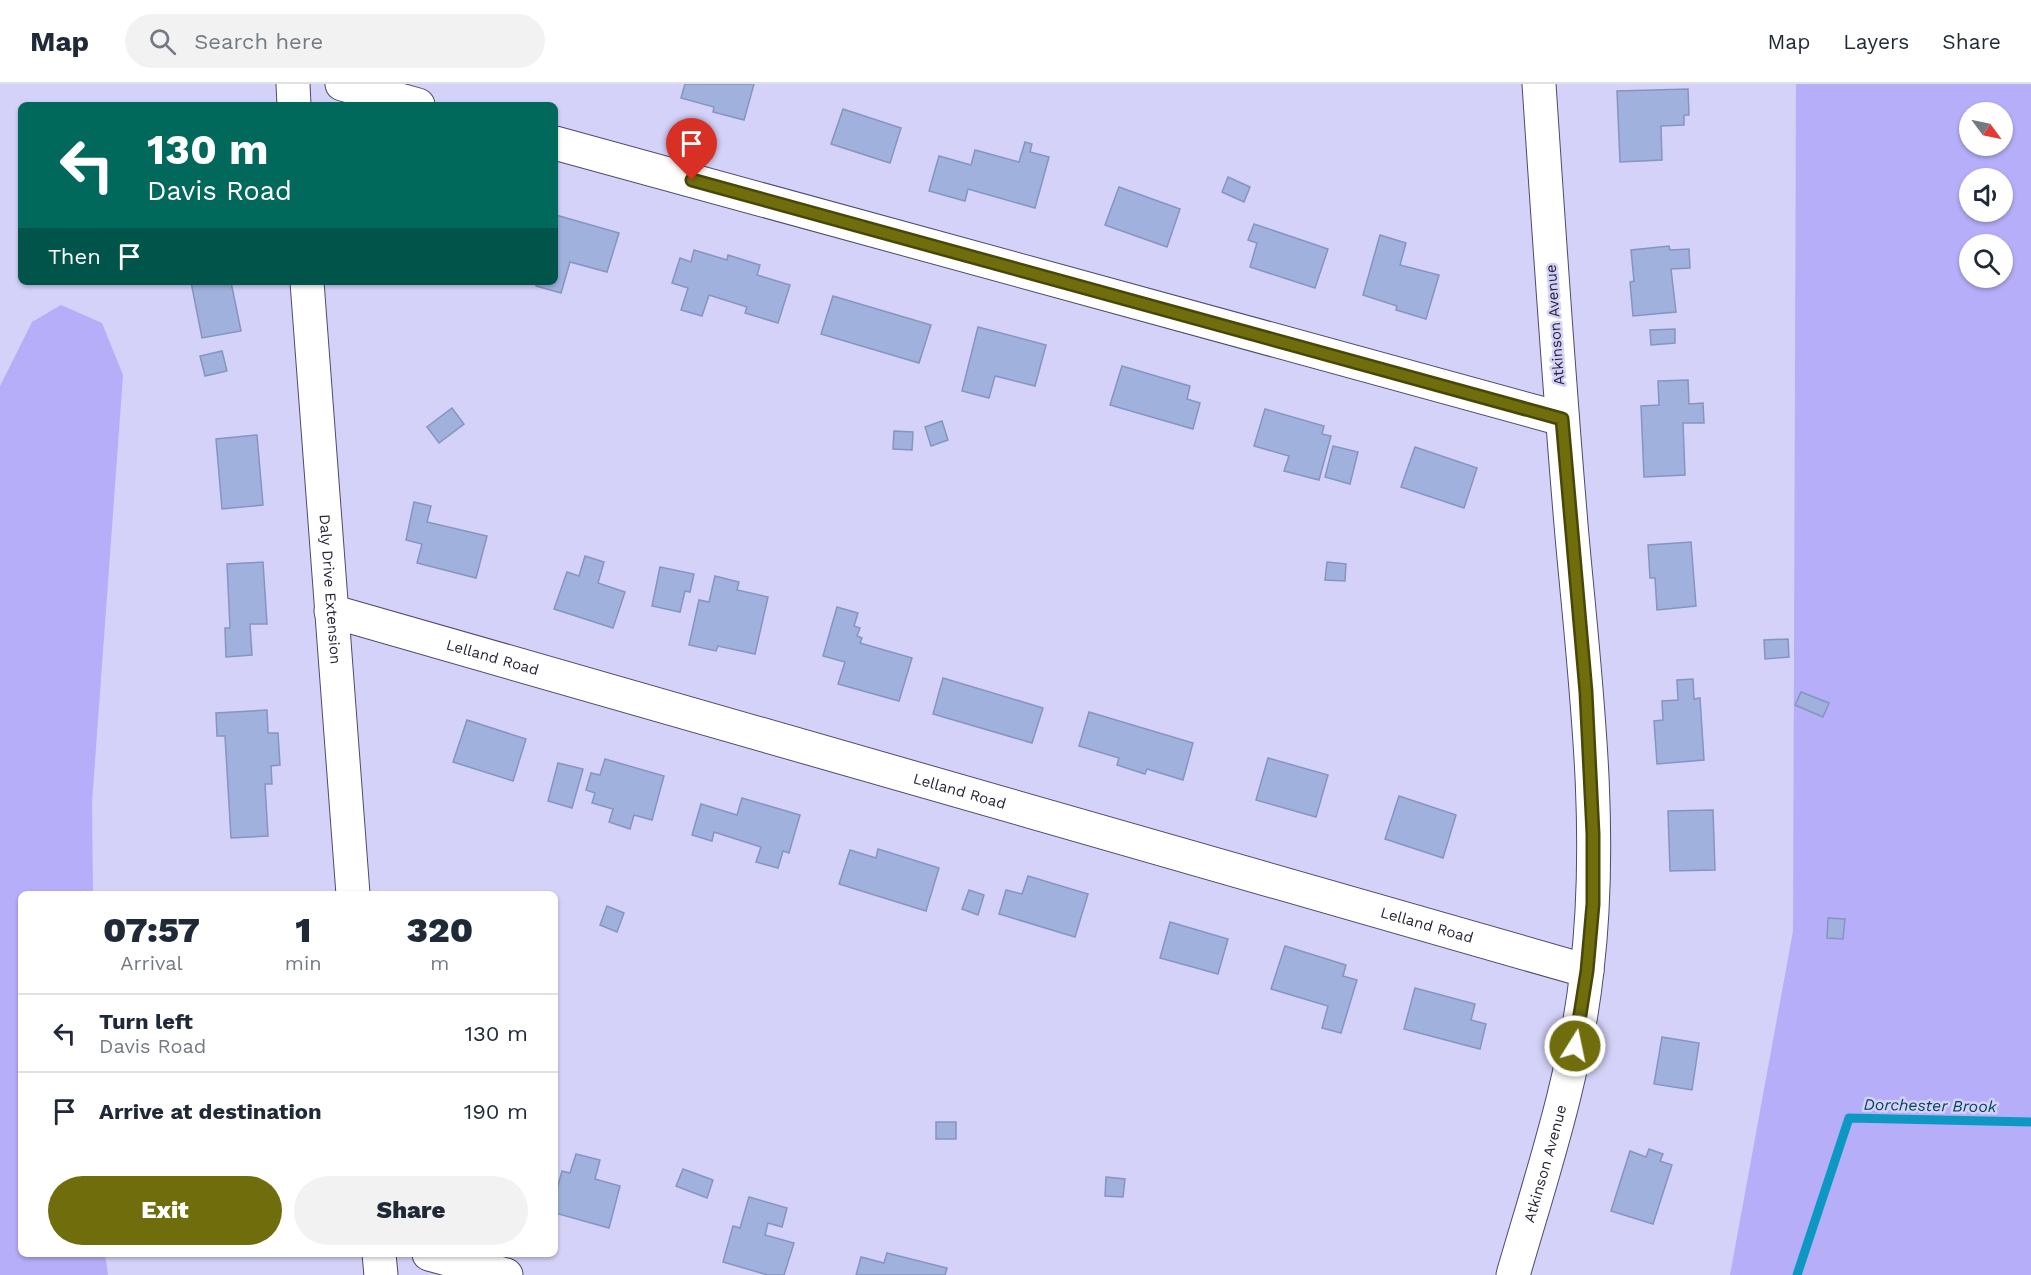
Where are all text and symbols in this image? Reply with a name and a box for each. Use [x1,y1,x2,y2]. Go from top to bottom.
search box [125,14,545,68]
text: Map [30,25,89,58]
icon: search [146,25,179,58]
text: Search here [194,29,323,54]
text: Map [1767,29,1810,54]
text: Layers [1843,29,1909,54]
text: Share [1942,29,2001,54]
north arrow [1959,102,2013,156]
map controls [1959,102,2013,288]
pin [666,118,717,180]
text: 130 m [147,125,269,174]
icon: left [48,126,126,204]
icon: arrive [675,127,708,160]
button: sound [1959,168,2013,222]
text: Davis Road [147,175,292,207]
button: search [1959,234,2013,288]
icon: arrive [113,240,146,273]
text: Then [48,244,101,269]
street label: Atkinson Avenue [1542,264,1568,386]
street label: Daly Drive Extension [315,513,345,665]
street label: Lelland Road [444,635,541,679]
street label: Lelland Road [911,769,1008,813]
street label: Lelland Road [1378,903,1475,947]
text: 07:57 [103,909,200,951]
text: 1 [295,909,311,951]
text: 320 [407,909,473,951]
text: Arrival [120,951,183,975]
text: min [285,951,322,975]
text: m [430,951,449,975]
text: Turn left [99,1009,193,1034]
position arrow [1543,1014,1607,1078]
icon: left [48,1017,81,1050]
text: 130 m [464,1021,528,1046]
text: Davis Road [99,1034,206,1058]
icon: arrive [48,1095,81,1128]
water label: Dorchester Brook [1863,1095,1998,1116]
text: Arrive at destination [99,1099,322,1124]
text: 190 m [464,1099,528,1124]
street label: Atkinson Avenue [1520,1103,1570,1225]
button: Exit [48,1176,282,1245]
button: Share [294,1176,528,1245]

